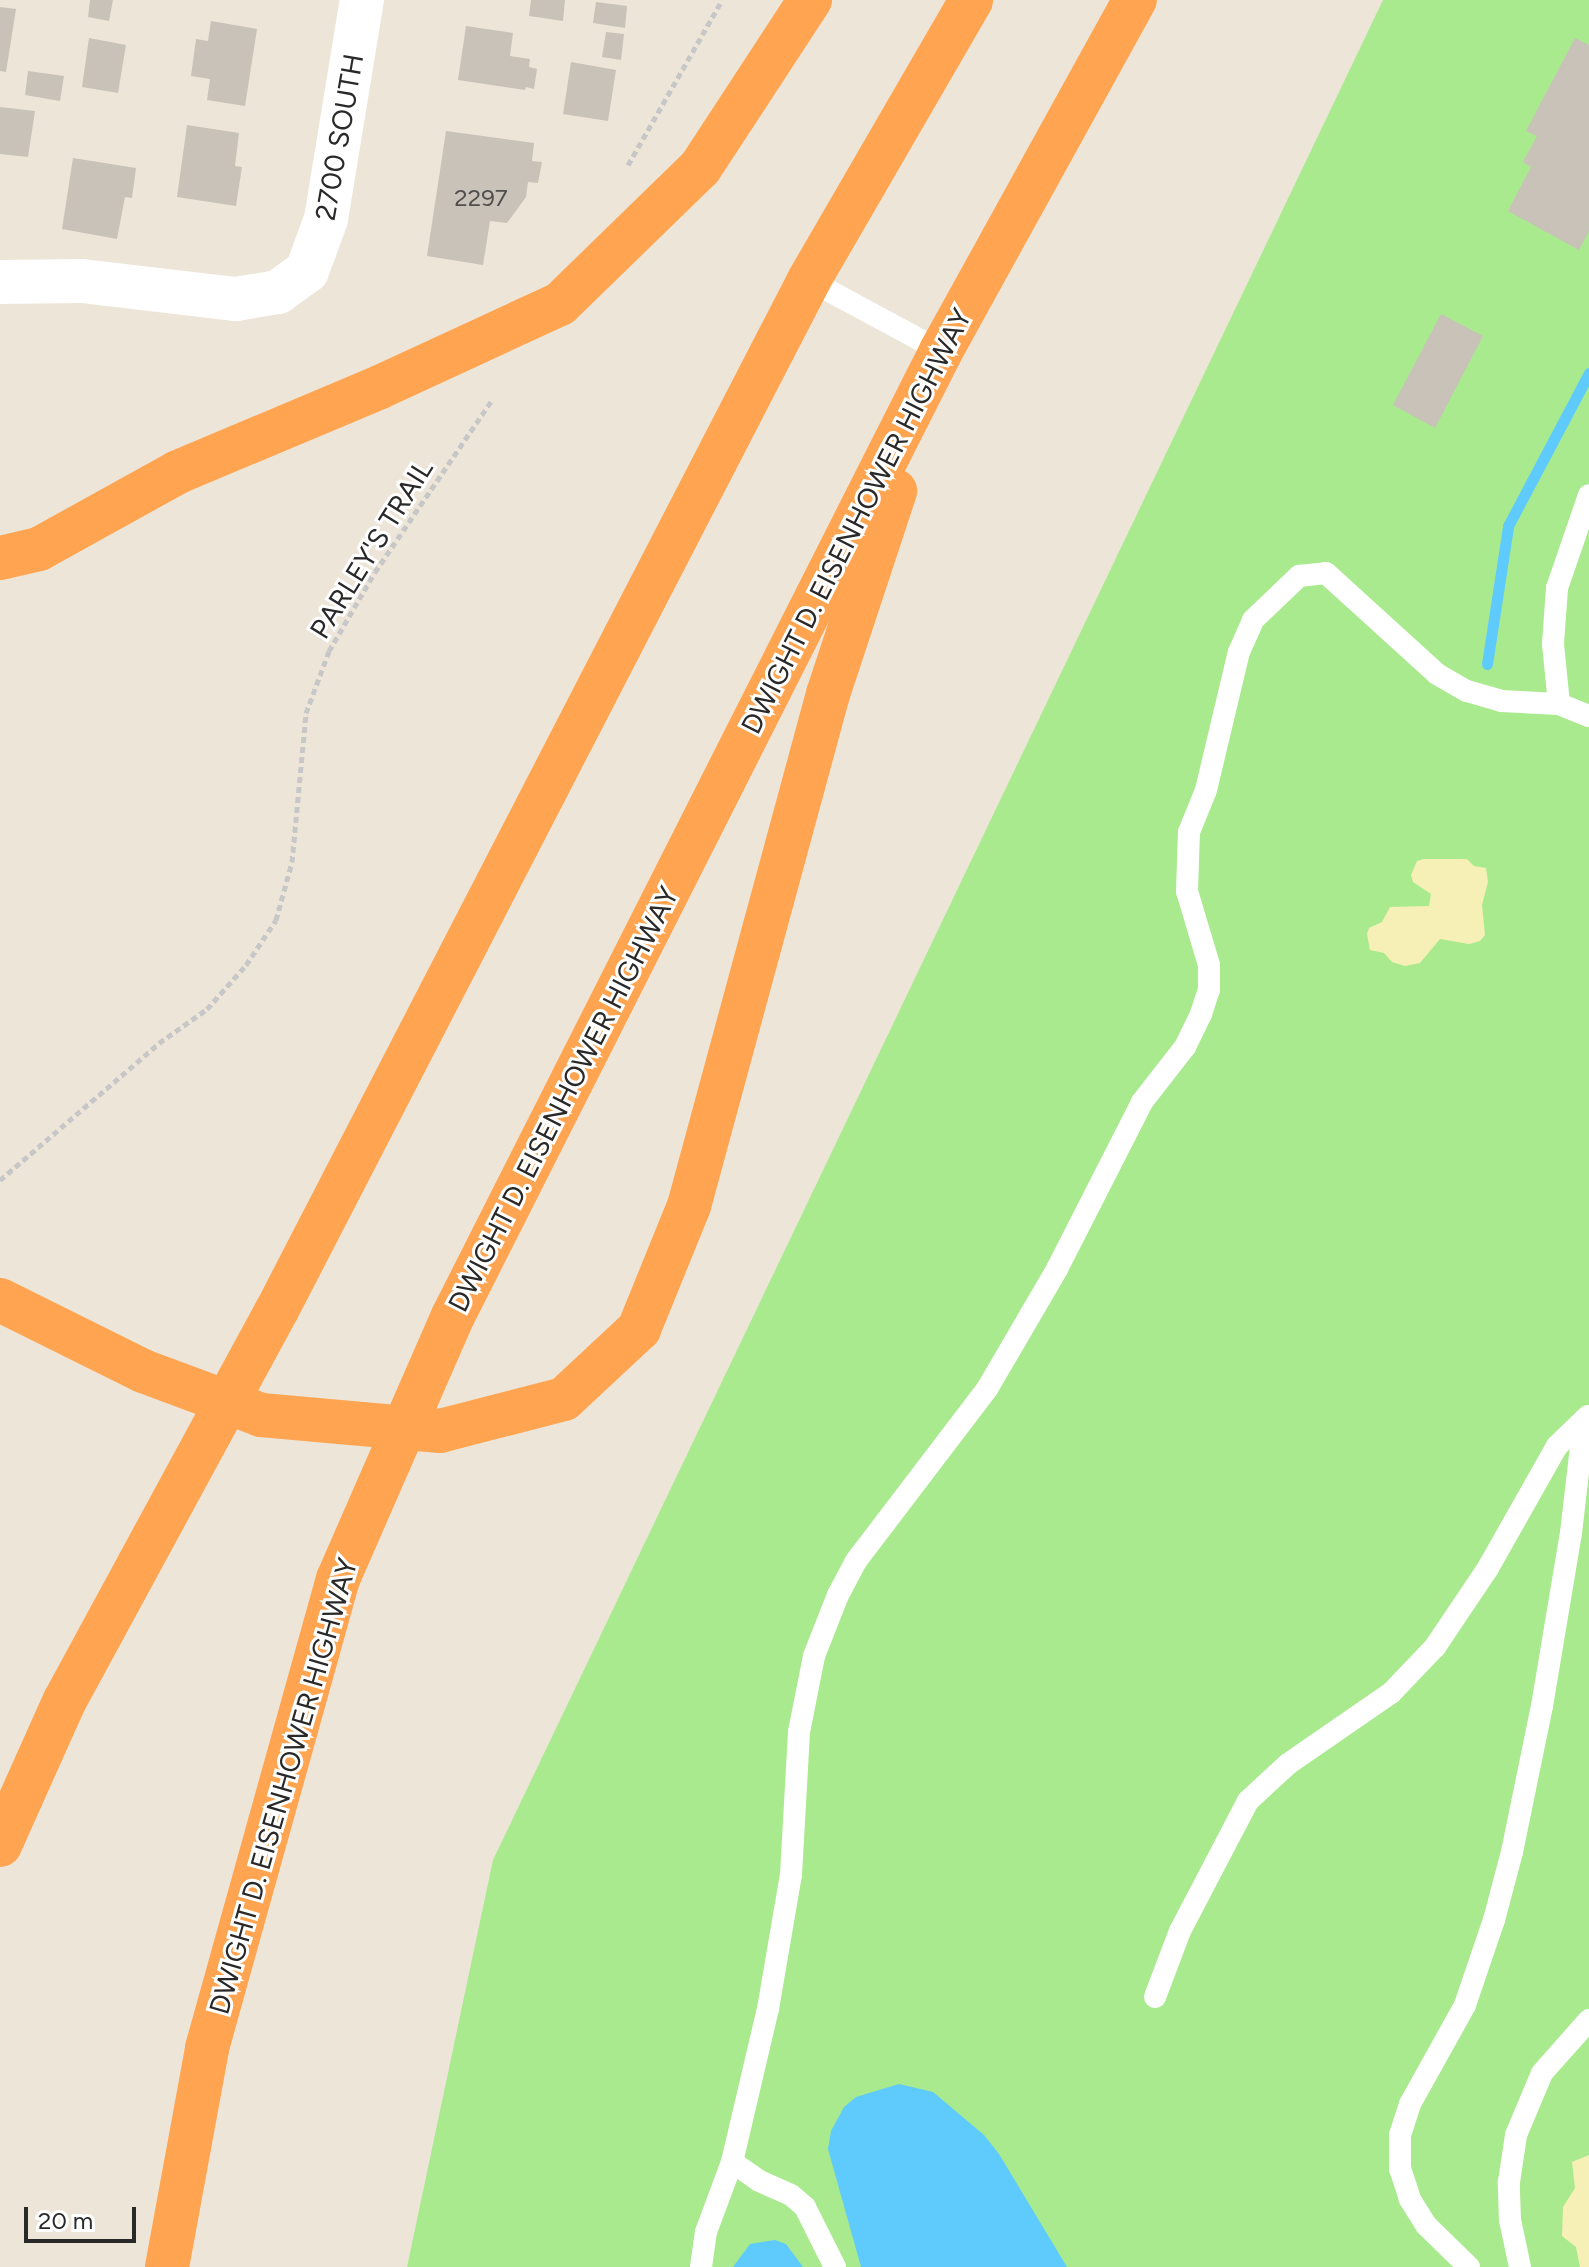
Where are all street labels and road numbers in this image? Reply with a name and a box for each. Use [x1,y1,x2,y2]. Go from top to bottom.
street label: 2700 SOUTH [308,51,370,223]
street label: DWIGHT D. EISENHOWER HIGHWAY [734,303,978,739]
street label: PARLEY'S TRAIL [303,453,439,645]
street label: DWIGHT D. EISENHOWER HIGHWAY [441,881,685,1317]
street label: DWIGHT D. EISENHOWER HIGHWAY [202,1554,364,2018]

